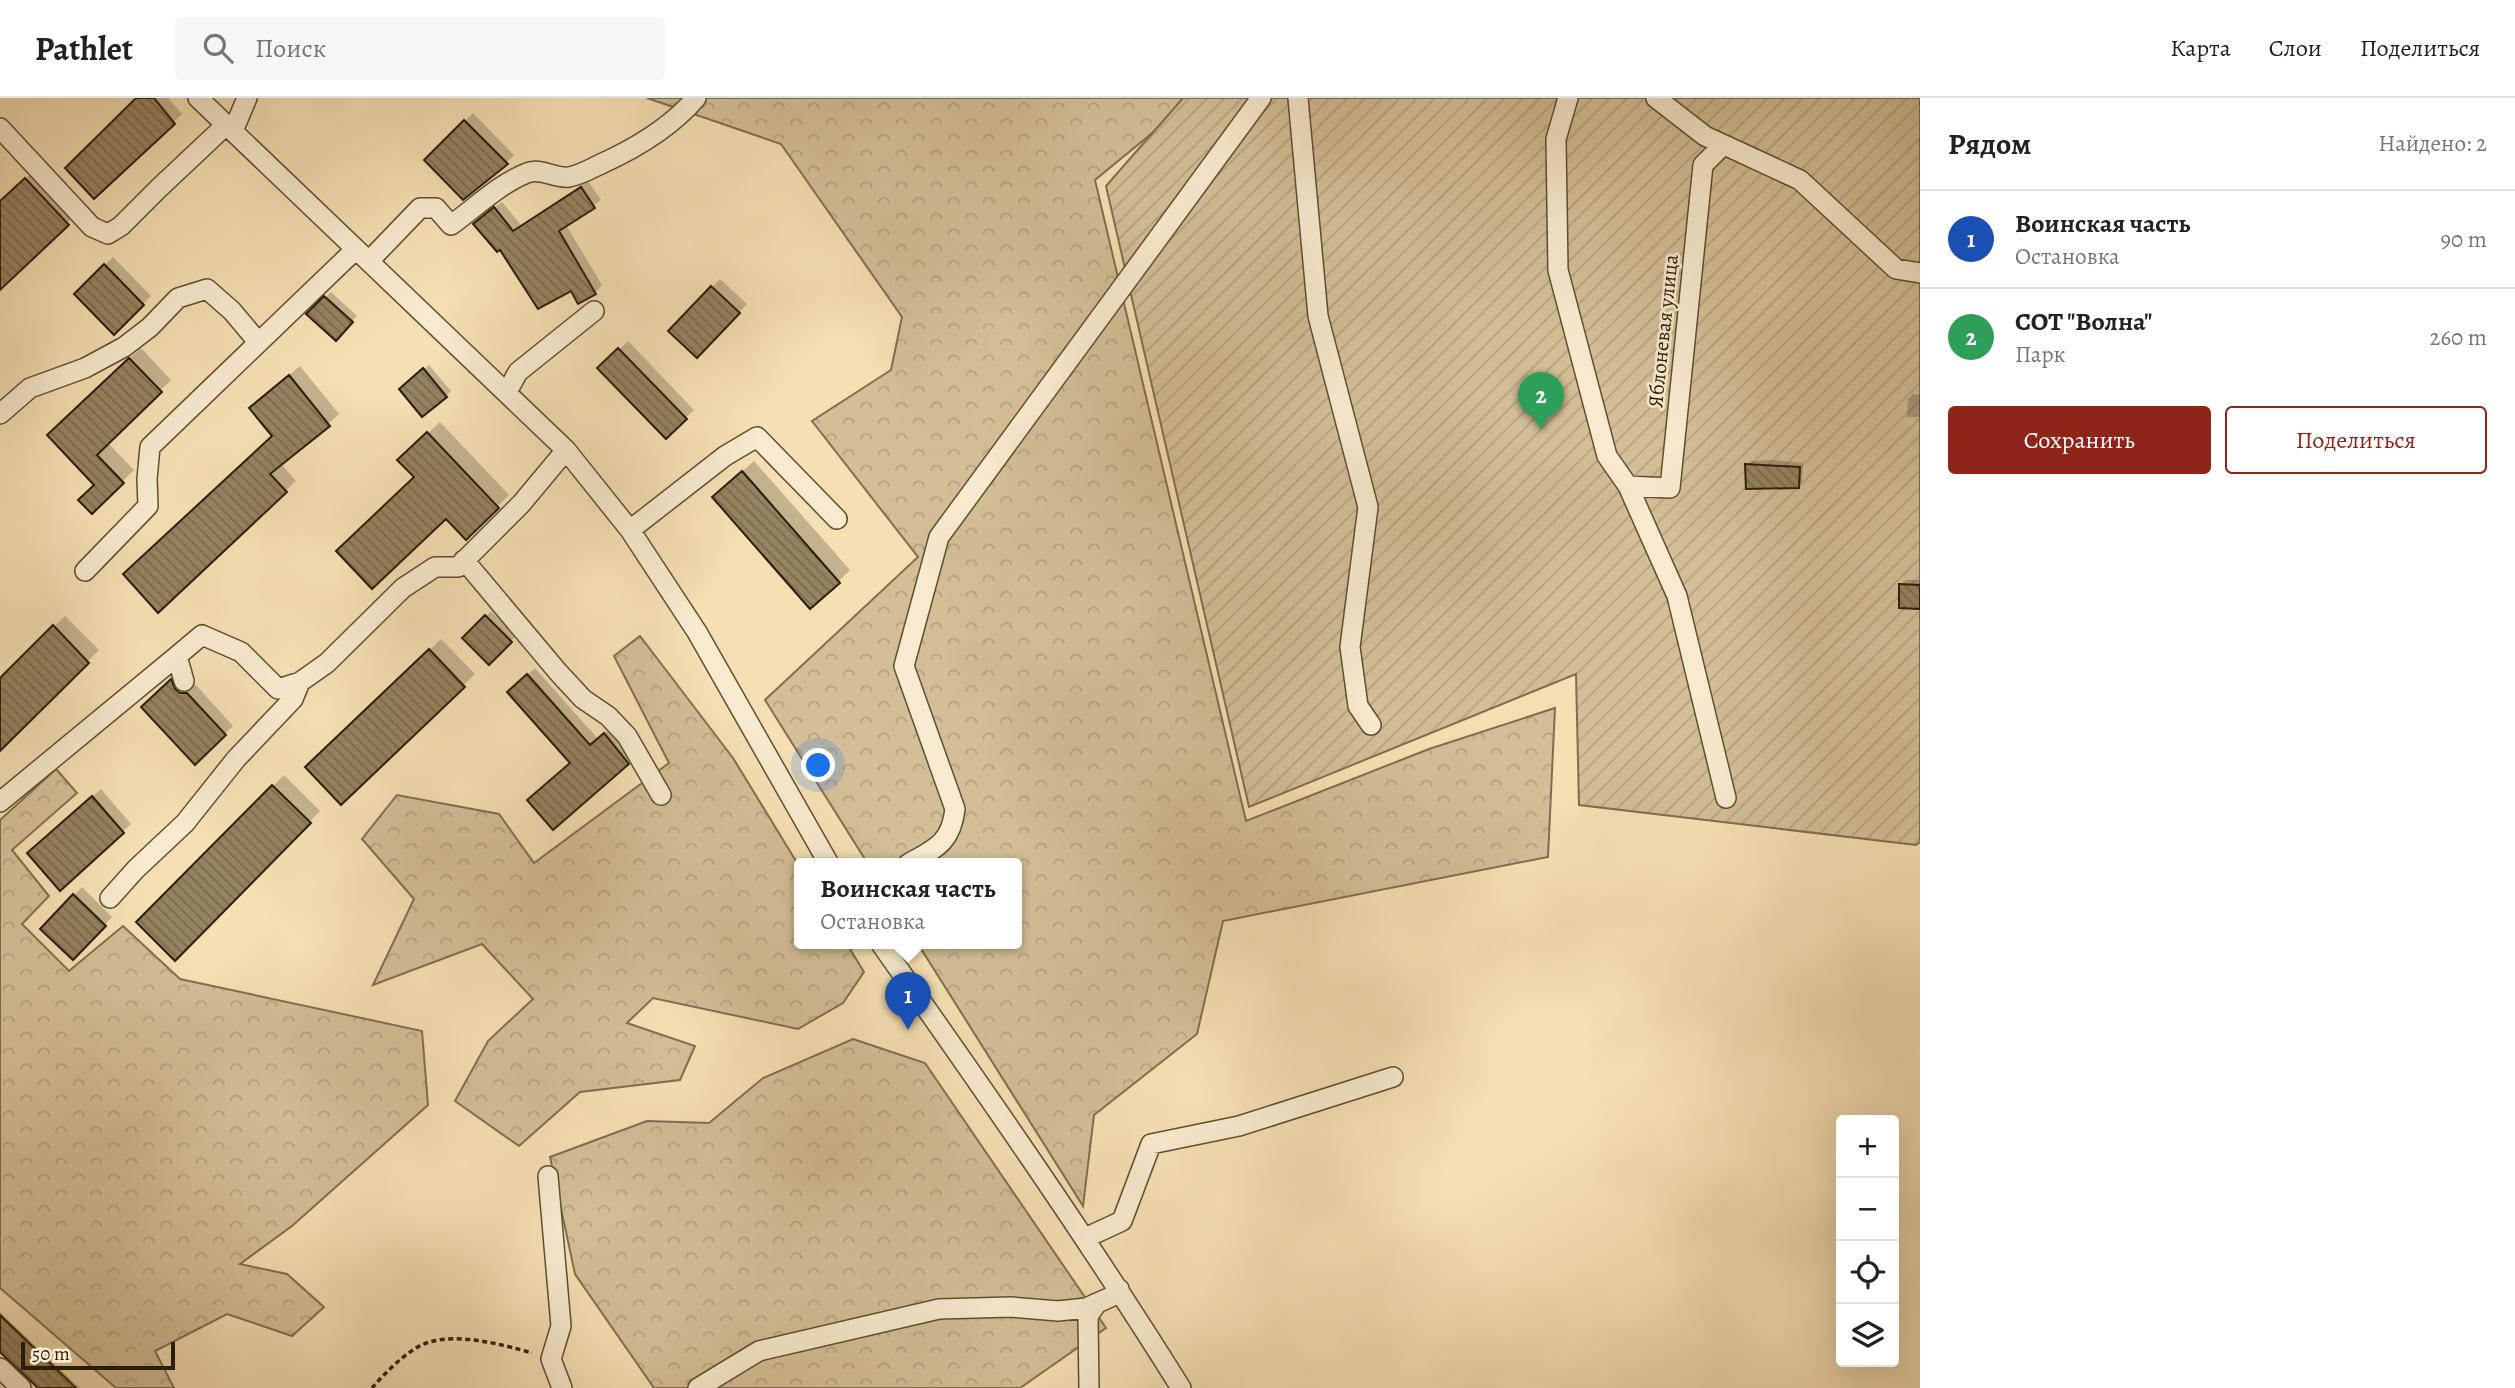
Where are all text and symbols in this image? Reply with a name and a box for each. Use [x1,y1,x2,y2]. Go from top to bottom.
search box [175,17,665,80]
text: Pathlet [35,26,133,71]
icon: search [199,29,237,67]
text: Поиск [255,31,326,66]
text: Карта [2170,32,2231,64]
text: Слои [2269,32,2322,64]
text: Поделиться [2360,32,2480,64]
text: Рядом [1948,124,2031,164]
text: Найдено: 2 [2378,128,2487,159]
text: Воинская часть [2015,206,2190,241]
text: 1 [1967,224,1975,255]
text: 90 m [2441,224,2487,255]
text: Остановка [2015,241,2120,272]
street label: Яблоневая улица [1641,252,1685,409]
text: СОТ "Волна" [2015,304,2152,339]
text: 2 [1965,322,1977,353]
text: 260 m [2429,322,2487,353]
text: Парк [2015,339,2066,370]
pin: 2 [1518,372,1564,430]
button: Сохранить [1948,406,2211,474]
button: Поделиться [2225,406,2487,474]
your location [801,748,835,782]
popup [794,858,1022,949]
text: Воинская часть [820,871,996,906]
text: Остановка [820,906,925,937]
pin: 1 [885,972,931,1030]
map controls [1836,1115,1899,1367]
button: + [1836,1115,1899,1178]
button: − [1836,1178,1899,1241]
button: locate [1836,1241,1899,1304]
button: layers [1836,1304,1899,1367]
scale bar [21,1339,175,1371]
text: 50 m [32,1341,70,1367]

